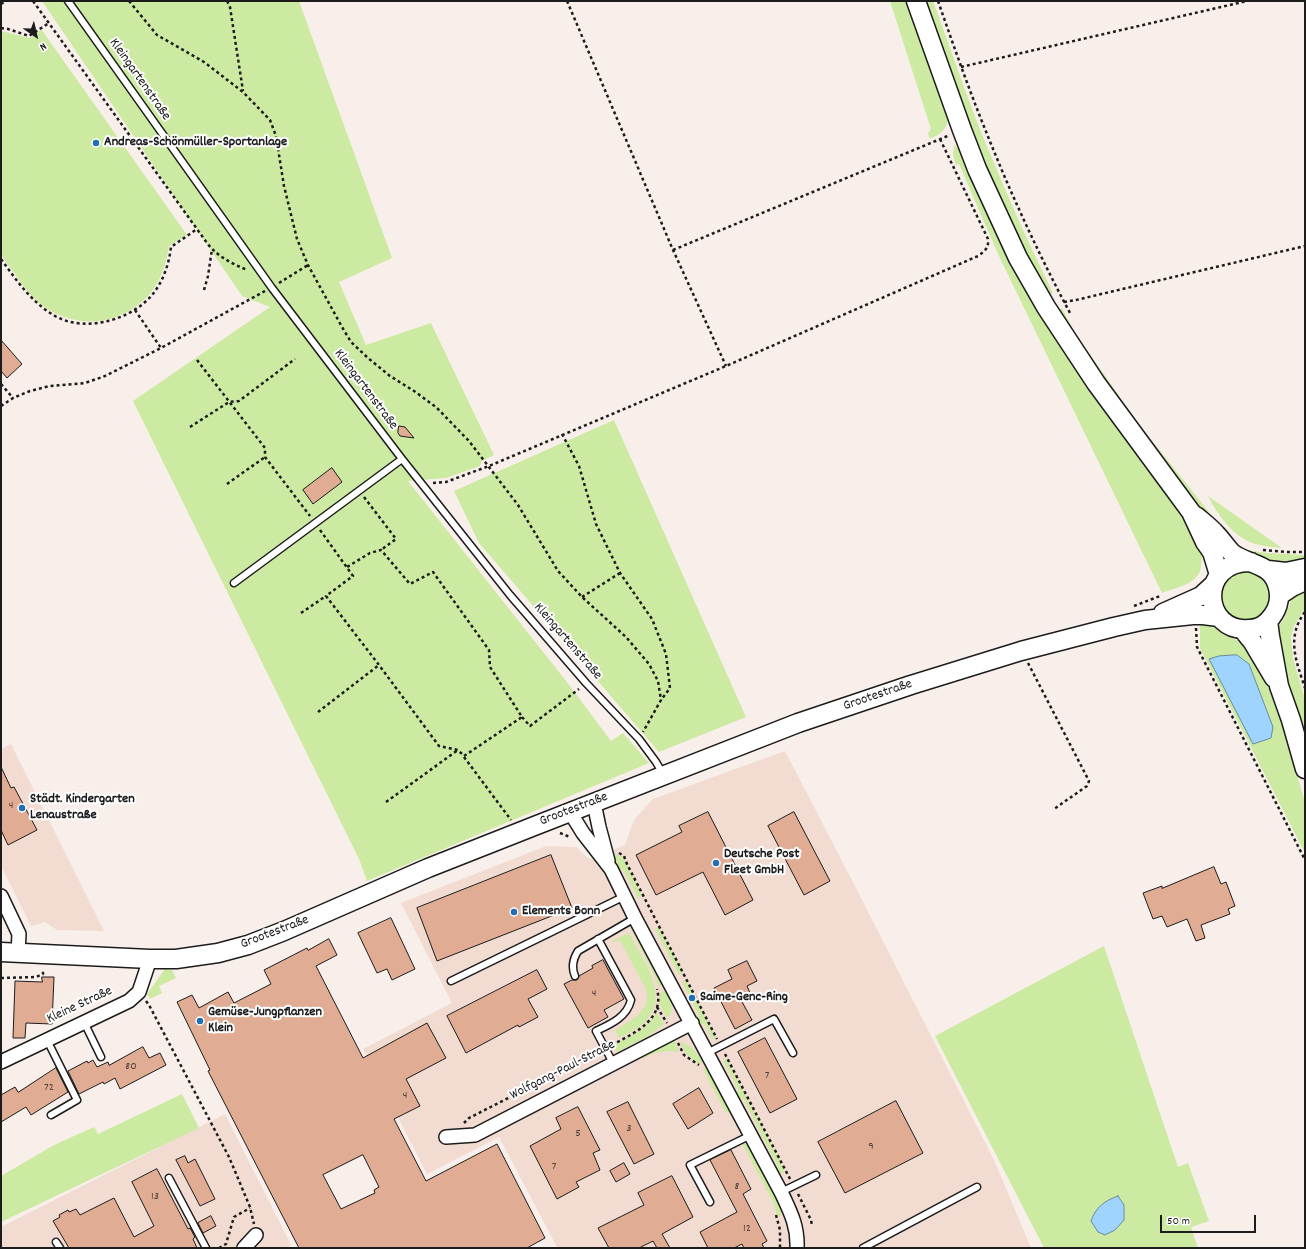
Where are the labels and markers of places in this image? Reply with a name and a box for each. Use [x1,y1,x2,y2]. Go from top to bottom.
place label: Andreas-Schönmüller-Sportanlage [104,135,287,151]
marker: Andreas-Schönmüller-Sportanlage [91,138,101,148]
place label: Städt. Kindergarten Lenaustraße [30,792,135,824]
marker: Städt. Kindergarten Lenaustraße [17,803,27,813]
place label: Deutsche Post Fleet GmbH [724,847,800,880]
marker: Deutsche Post Fleet GmbH [711,858,721,868]
place label: Elements Bonn [522,904,600,920]
marker: Elements Bonn [509,907,519,917]
place label: Saime-Genc-Ring [700,990,788,1006]
marker: Saime-Genc-Ring [687,993,697,1003]
place label: Gemüse-Jungpflanzen Klein [208,1005,322,1038]
marker: Gemüse-Jungpflanzen Klein [195,1016,205,1026]

